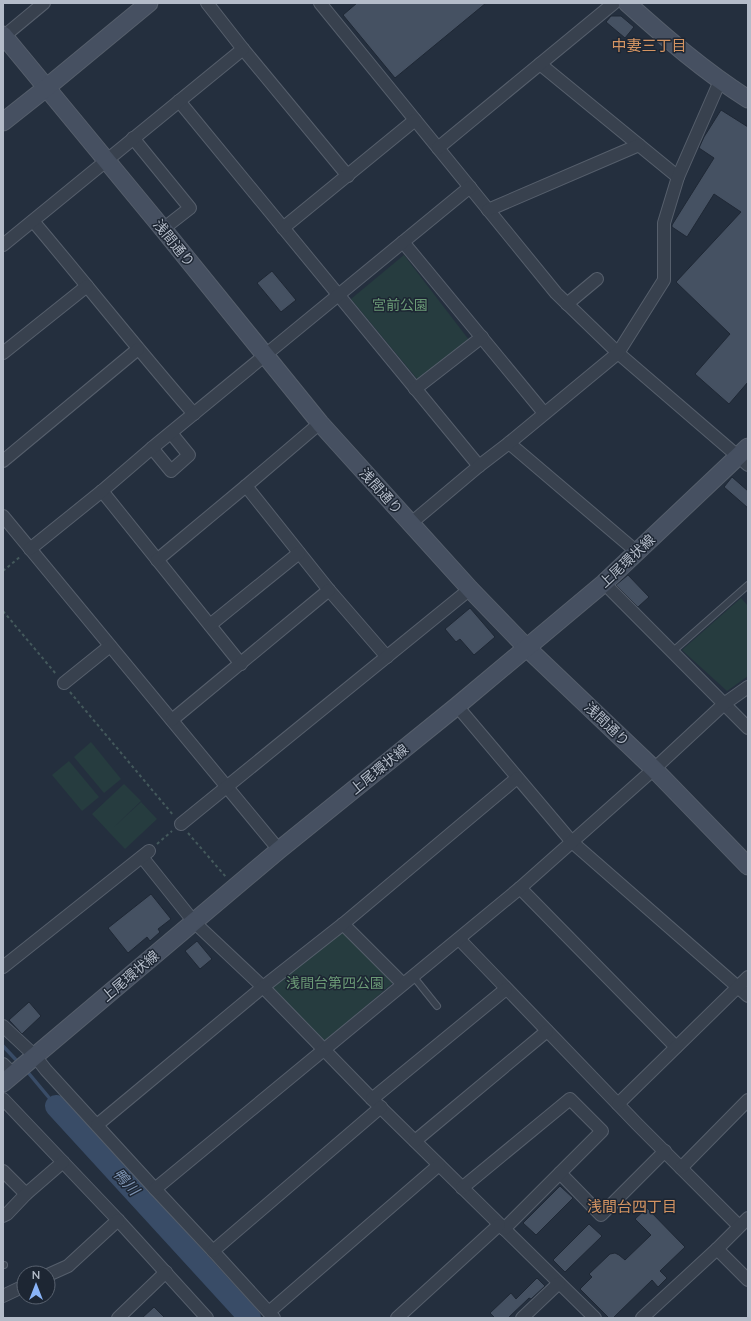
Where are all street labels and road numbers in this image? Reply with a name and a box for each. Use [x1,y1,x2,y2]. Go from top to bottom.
street label: 浅間通り [150,216,199,270]
street label: 浅間通り [356,464,406,517]
street label: 上尾環状線 [595,531,658,591]
street label: 浅間通り [581,698,633,749]
street label: 上尾環状線 [346,740,411,797]
street label: 上尾環状線 [97,947,162,1005]

